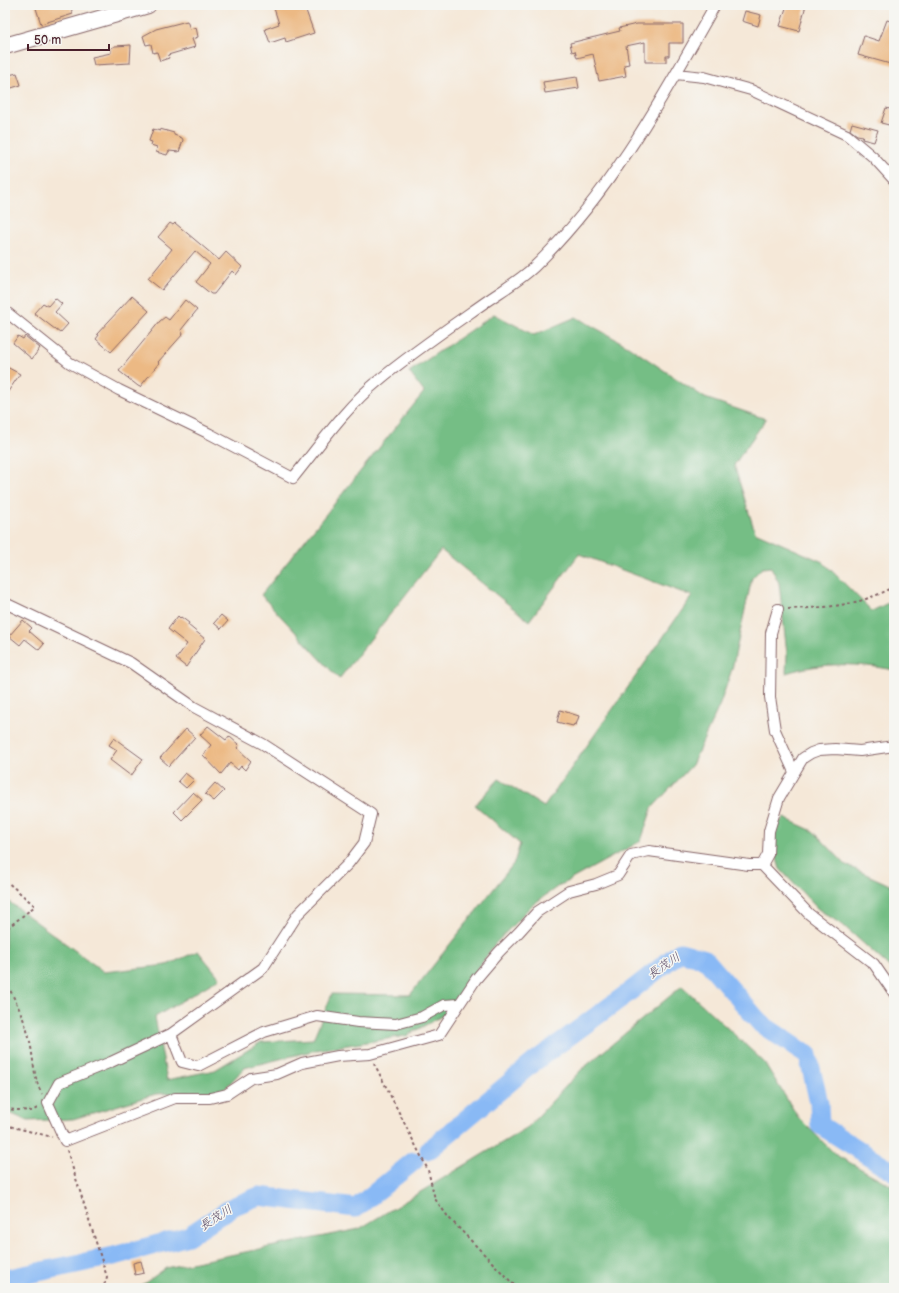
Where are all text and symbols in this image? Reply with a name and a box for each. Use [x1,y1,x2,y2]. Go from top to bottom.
scale bar [28,26,109,52]
text: 50 m [34,33,61,48]
water label: 長茂川 [645,950,683,982]
water label: 長茂川 [197,1202,235,1234]

